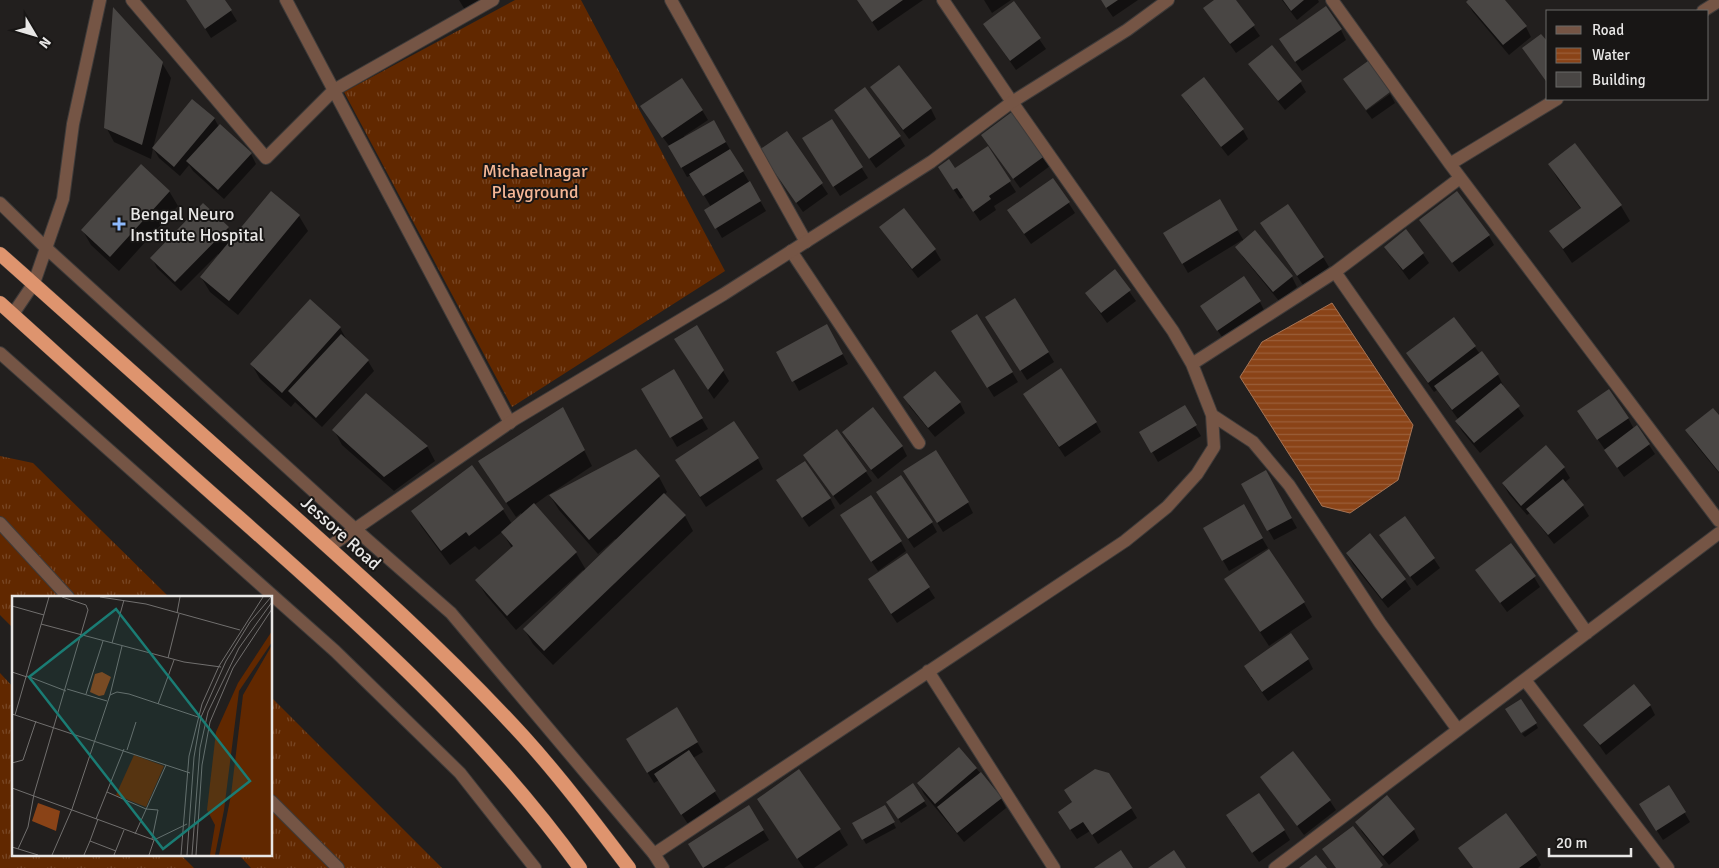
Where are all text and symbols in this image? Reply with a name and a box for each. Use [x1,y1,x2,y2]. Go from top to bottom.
north arrow [10,10,60,60]
legend [1546,10,1709,100]
text: Road [1592,21,1624,39]
text: N [35,34,55,52]
text: Water [1592,46,1630,64]
text: Building [1592,71,1646,89]
park label: Michaelnagar Playground [482,160,588,203]
place label: Bengal Neuro Institute Hospital [130,203,264,246]
marker: Bengal Neuro Institute Hospital [112,217,126,231]
street label: Jessore Road [296,491,386,575]
inset map [12,596,272,856]
scale bar [1549,826,1632,858]
text: 20 m [1556,834,1587,852]

